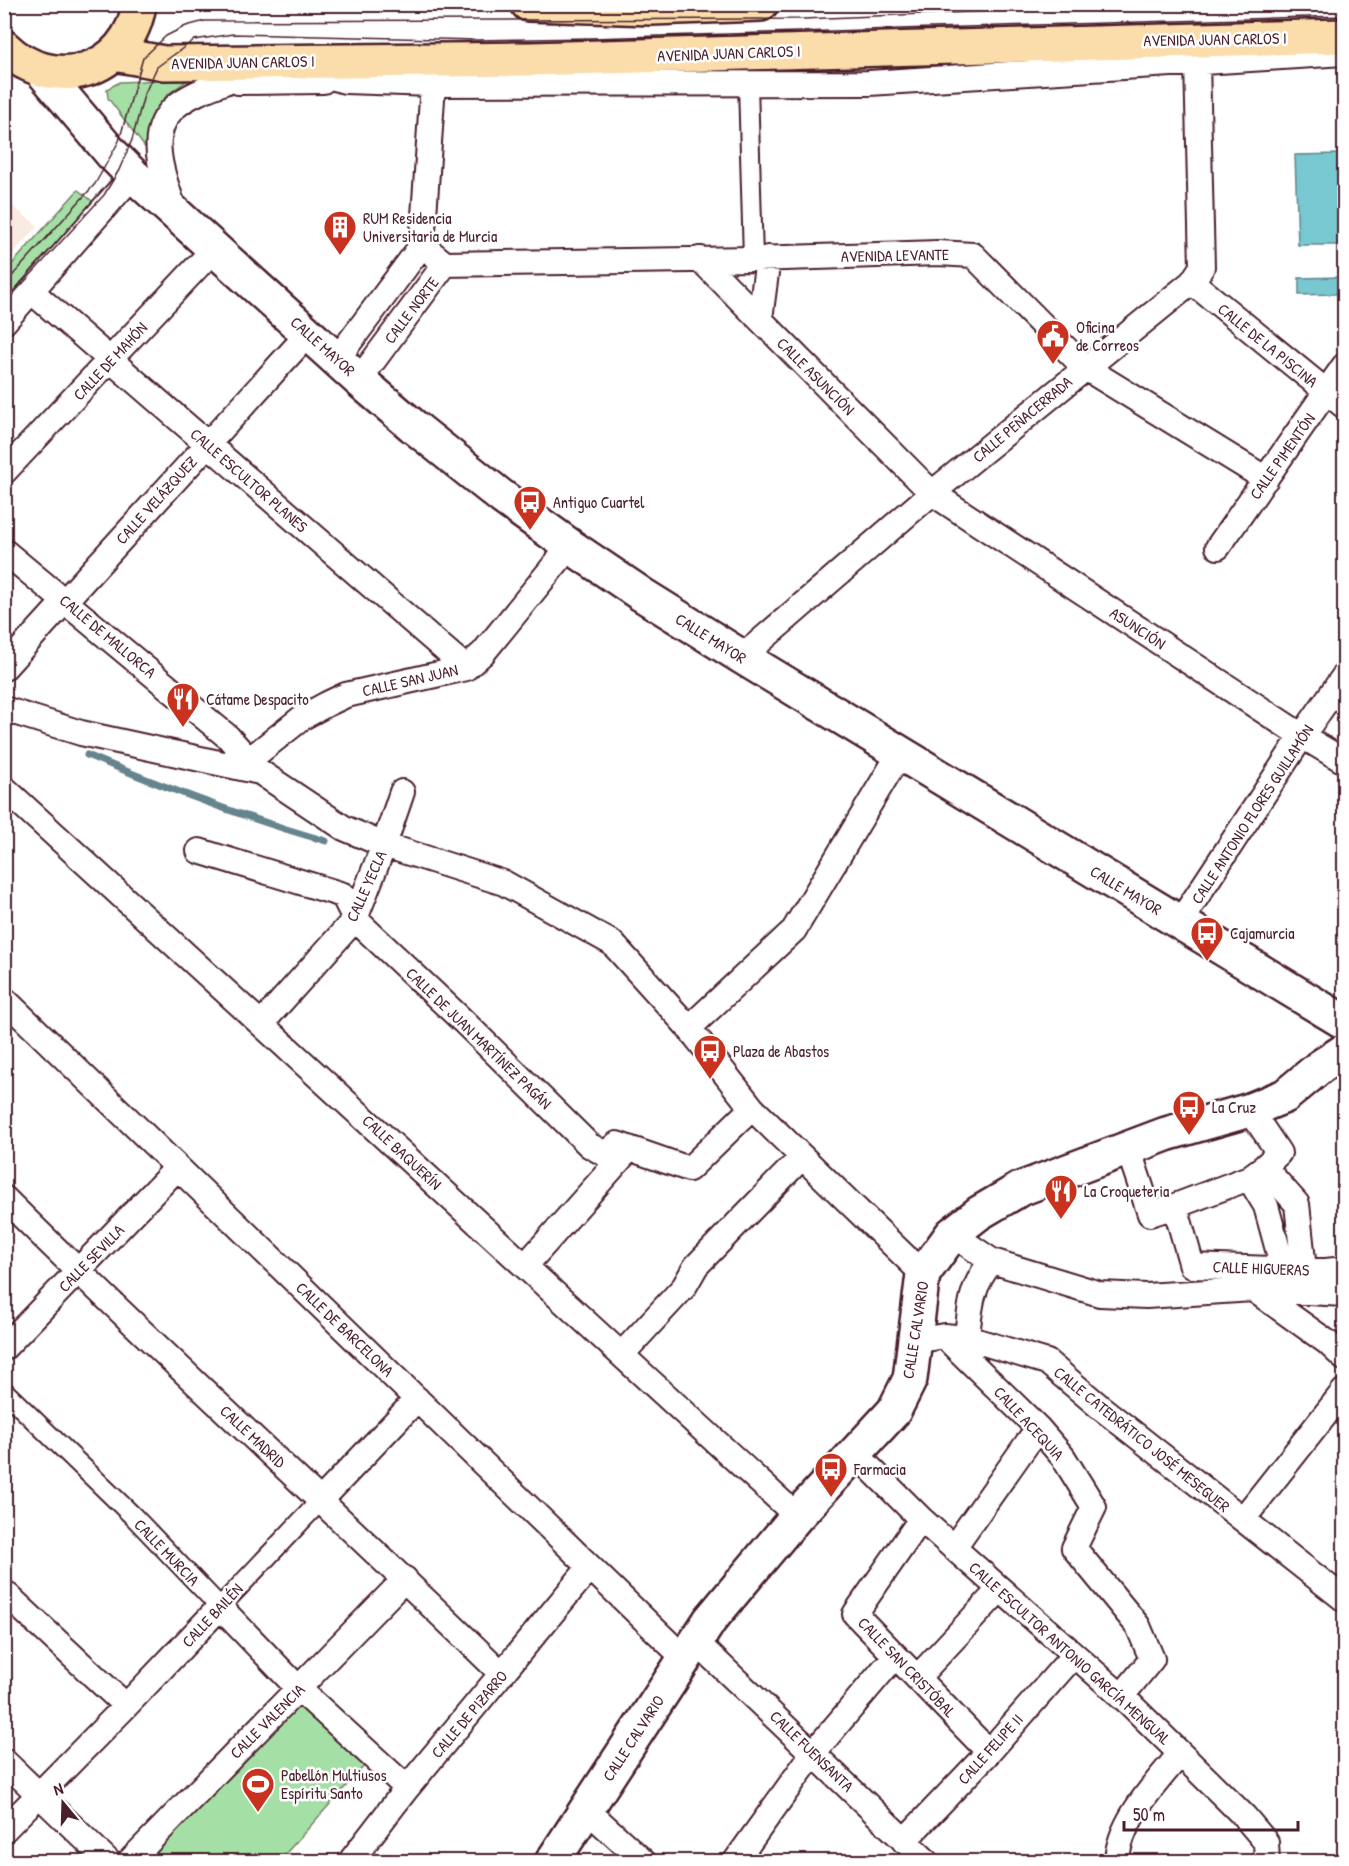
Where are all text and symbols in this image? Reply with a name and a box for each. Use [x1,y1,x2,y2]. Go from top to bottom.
street label: AVENIDA JUAN CARLOS I [1143,27,1287,51]
street label: AVENIDA JUAN CARLOS I [657,40,801,66]
street label: AVENIDA JUAN CARLOS I [171,50,315,74]
place label: RUM Residencia Universitaria de Murcia [363,207,497,247]
building icon: RUM Residencia Universitaria de Murcia [322,209,358,256]
street label: AVENIDA LEVANTE [841,243,949,267]
street label: CALLE NORTE [379,272,443,348]
street label: CALLE DE LA PISCINA [1213,298,1323,392]
street label: CALLE MAYOR [286,311,360,381]
place label: Oficina de Correos [1076,316,1139,356]
street label: CALLE DE MAHÓN [68,317,152,405]
public building icon: Oficina de Correos [1035,318,1071,365]
street label: CALLE ASUNCIÓN [772,332,860,420]
street label: CALLE PEÑACERRADA [967,371,1077,467]
street label: CALLE PIMENTÓN [1244,408,1320,504]
street label: CALLE ESCULTOR PLANES [186,423,313,538]
street label: CALLE VELÁZQUEZ [110,451,202,549]
bus stop icon: Antiguo Cuartel [512,484,548,531]
place label: Antiguo Cuartel [553,491,645,513]
street label: CALLE DE MALLORCA [55,589,161,683]
street label: ASUNCIÓN [1106,602,1170,654]
street label: CALLE MAYOR [671,608,751,668]
street label: CALLE SAN JUAN [360,658,460,702]
restaurant icon: Cátame Despacito [165,681,201,728]
place label: Cátame Despacito [206,688,309,710]
street label: CALLE ANTONIO FLORES GUILLAMÓN [1186,720,1318,908]
street label: CALLE YECLA [341,847,392,925]
street label: CALLE MAYOR [1086,860,1166,920]
bus stop icon: Cajamurcia [1189,915,1225,962]
place label: Cajamurcia [1230,922,1295,944]
street label: CALLE DE JUAN MARTÍNEZ PAGÁN [401,962,557,1114]
bus stop icon: Plaza de Abastos [692,1033,728,1080]
place label: Plaza de Abastos [733,1040,829,1062]
bus stop icon: La Cruz [1171,1089,1207,1136]
place label: La Cruz [1212,1096,1256,1118]
street label: CALLE BAQUERÍN [358,1109,446,1195]
restaurant icon: La Croqueteria [1043,1173,1079,1220]
place label: La Croqueteria [1084,1180,1169,1202]
street label: CALLE SEVILLA [53,1219,129,1297]
street label: CALLE HIGUERAS [1212,1255,1310,1281]
street label: CALLE DE BARCELONA [291,1277,399,1381]
street label: CALLE CALVARIO [896,1280,934,1380]
street label: CALLE CATEDRÁTICO JOSÉ MESEGUER [1049,1361,1235,1517]
street label: CALLE ACEQUIA [989,1381,1069,1465]
street label: CALLE MADRID [215,1400,291,1473]
bus stop icon: Farmacia [813,1451,849,1498]
place label: Farmacia [853,1458,906,1480]
street label: CALLE MURCIA [130,1514,205,1590]
street label: CALLE ESCULTOR ANTONIO GARCÍA MENGUAL [964,1556,1176,1750]
street label: CALLE BAILÉN [177,1578,247,1652]
street label: CALLE SAN CRISTÓBAL [853,1612,961,1722]
street label: CALLE DE PIZARRO [426,1665,512,1763]
street label: CALLE VALENCIA [225,1678,310,1763]
street label: CALLE CALVARIO [597,1691,669,1785]
street label: CALLE FUENSANTA [765,1705,859,1797]
street label: CALLE FELIPE II [952,1709,1028,1789]
place label: Pabellón Multiusos Espíritu Santo [281,1764,387,1804]
sports icon: Pabellón Multiusos Espíritu Santo [240,1766,276,1813]
north arrow [33,1773,93,1833]
text: N [51,1777,66,1801]
scale bar [1124,1794,1298,1832]
text: 50 m [1133,1802,1165,1827]

